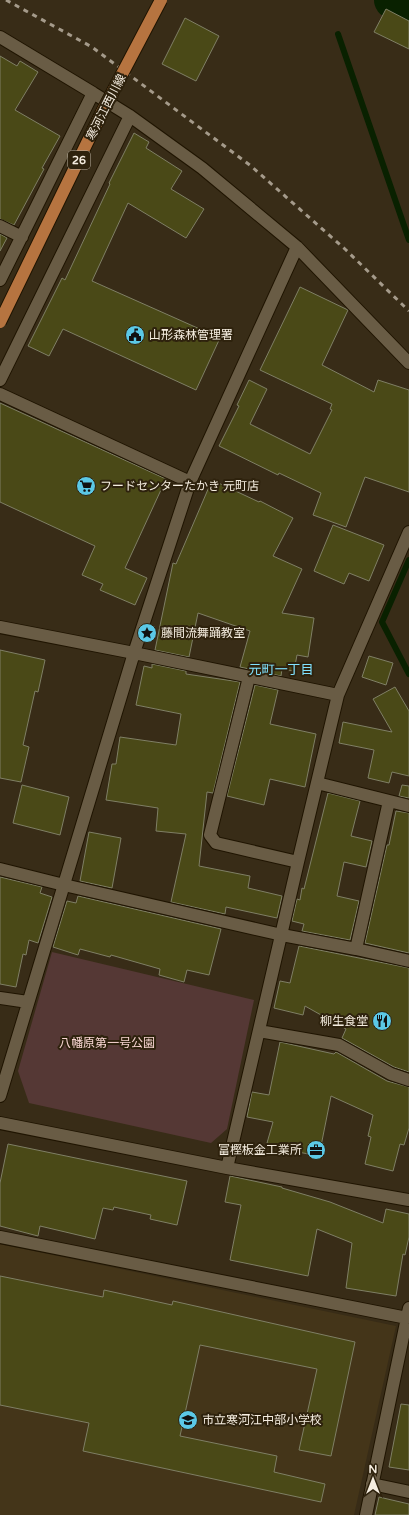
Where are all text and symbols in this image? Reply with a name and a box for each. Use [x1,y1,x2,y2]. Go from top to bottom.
street label: 寒河江西川線 [83,72,129,142]
road number: 26 [68,151,90,169]
public building icon: 山形森林管理署 [124,324,146,346]
place label: 山形森林管理署 [149,328,233,342]
supermarket icon: フードセンターたかき 元町店 [75,475,97,497]
place label: フードセンターたかき 元町店 [100,479,259,493]
place icon: 藤間流舞踊教室 [136,622,158,644]
place label: 藤間流舞踊教室 [161,626,245,640]
district label: 元町一丁目 [248,662,314,678]
restaurant icon: 柳生食堂 [371,1010,393,1032]
place label: 柳生食堂 [320,1014,368,1028]
park label: 八幡原第一号公園 [59,1036,155,1050]
office icon: 富樫板金工業所 [305,1139,327,1161]
place label: 富樫板金工業所 [218,1143,302,1157]
school or university icon: 市立寒河江中部小学校 [177,1409,199,1431]
place label: 市立寒河江中部小学校 [202,1413,322,1427]
north arrow [353,1459,393,1499]
text: N [369,1463,377,1476]

